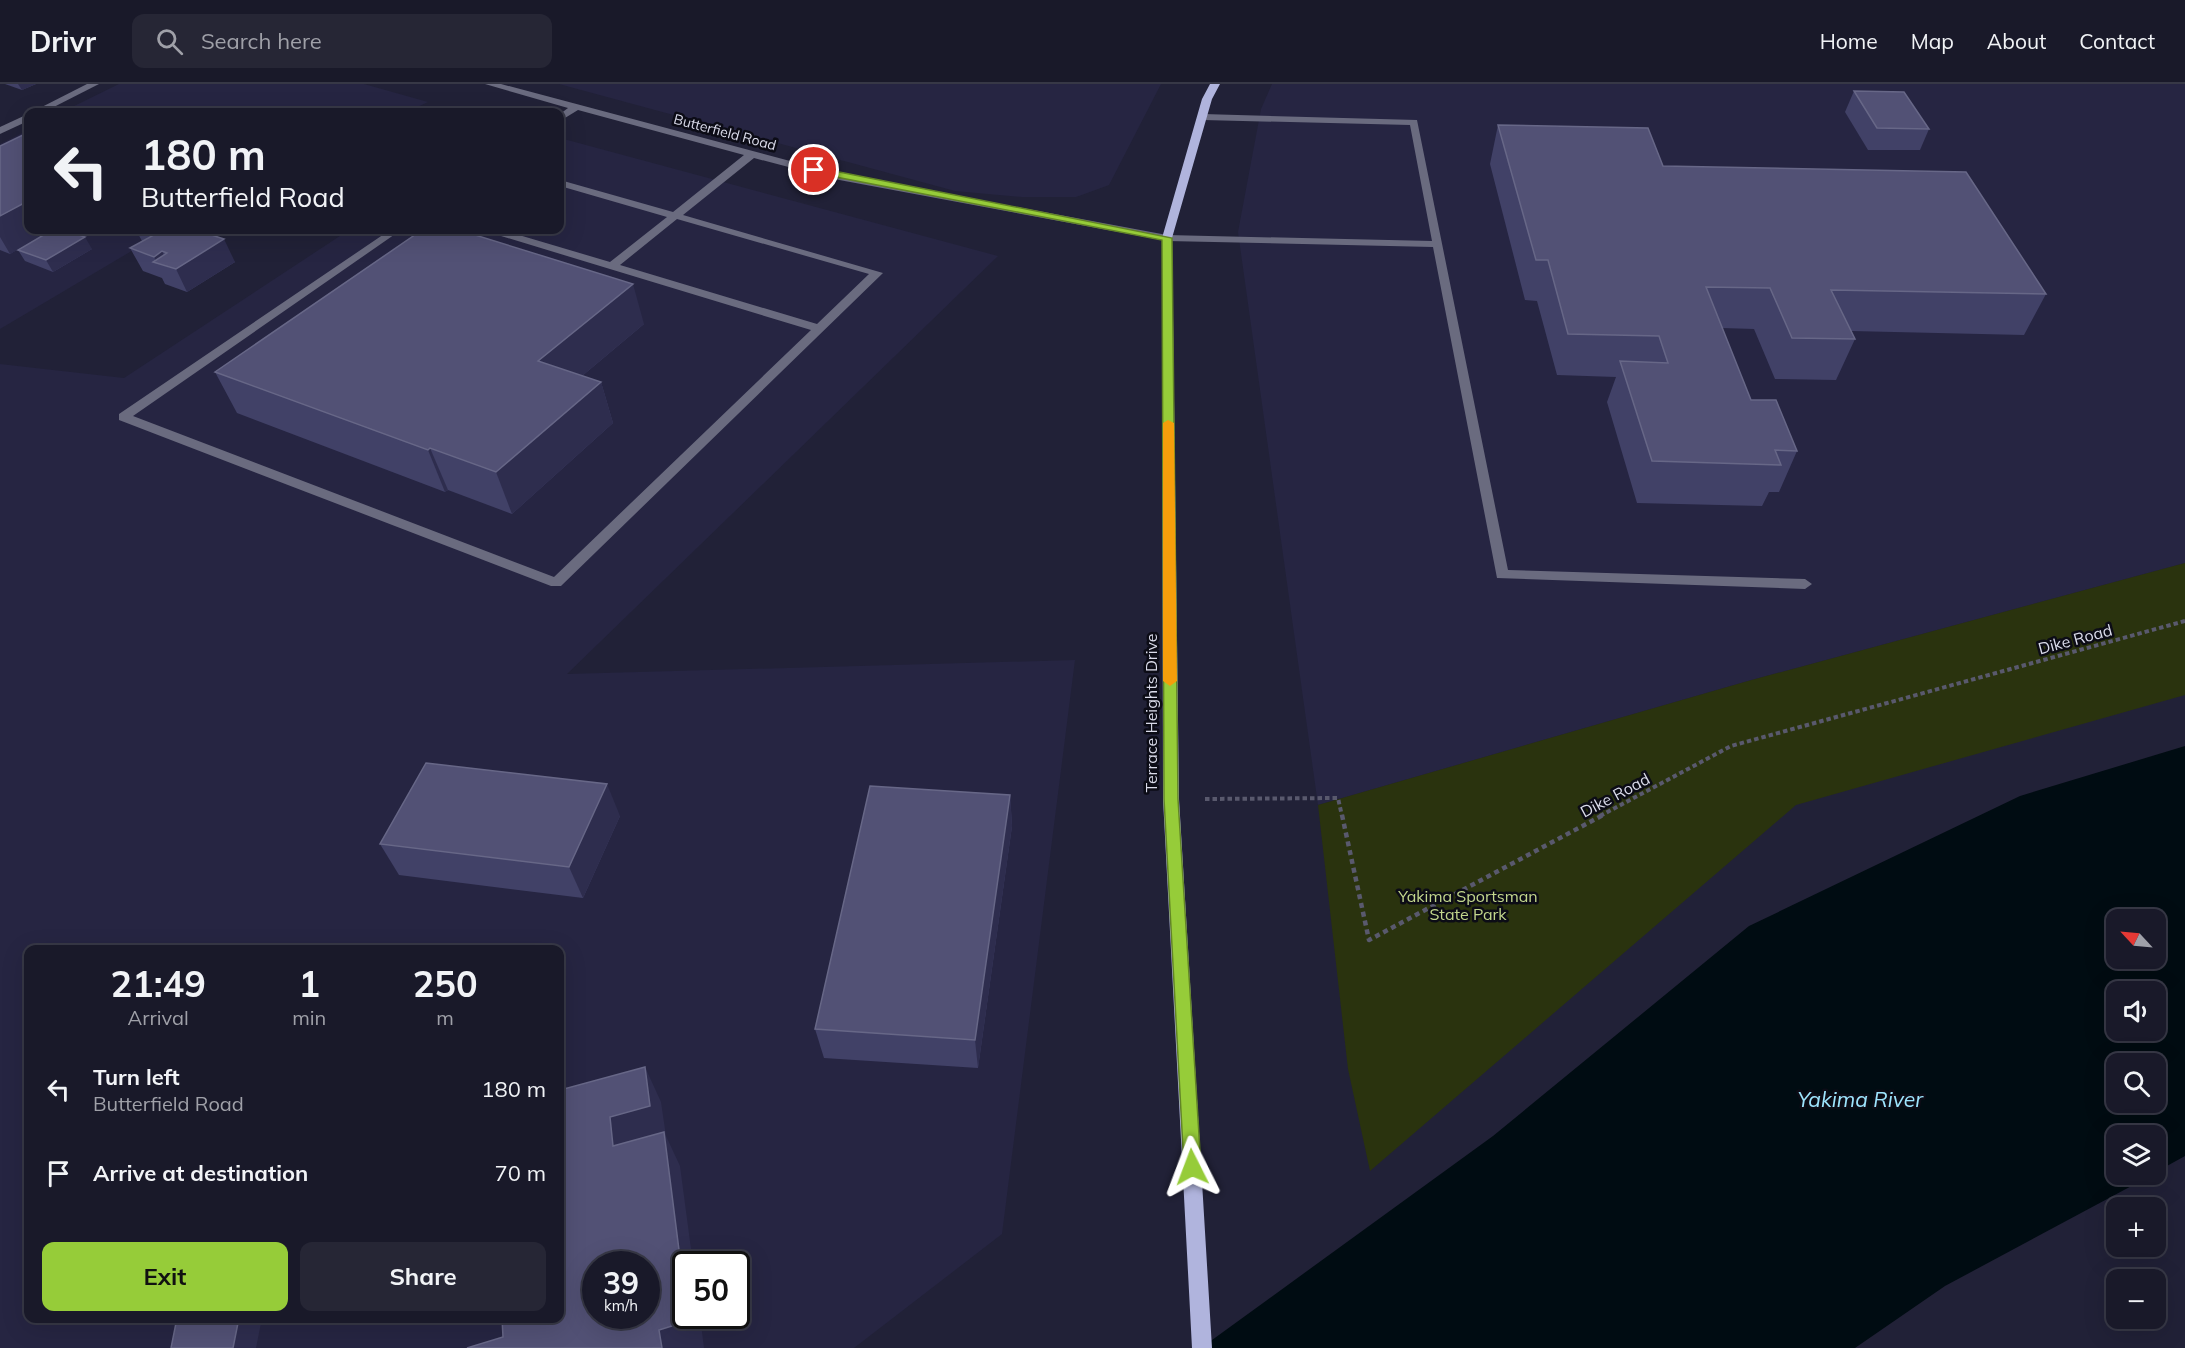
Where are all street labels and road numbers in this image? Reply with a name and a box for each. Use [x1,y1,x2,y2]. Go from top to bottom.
street label: Butterfield Road [672,110,778,154]
street label: Dike Road [2036,620,2114,658]
street label: Terrace Heights Drive [1141,633,1161,793]
street label: Dike Road [1577,768,1653,822]

